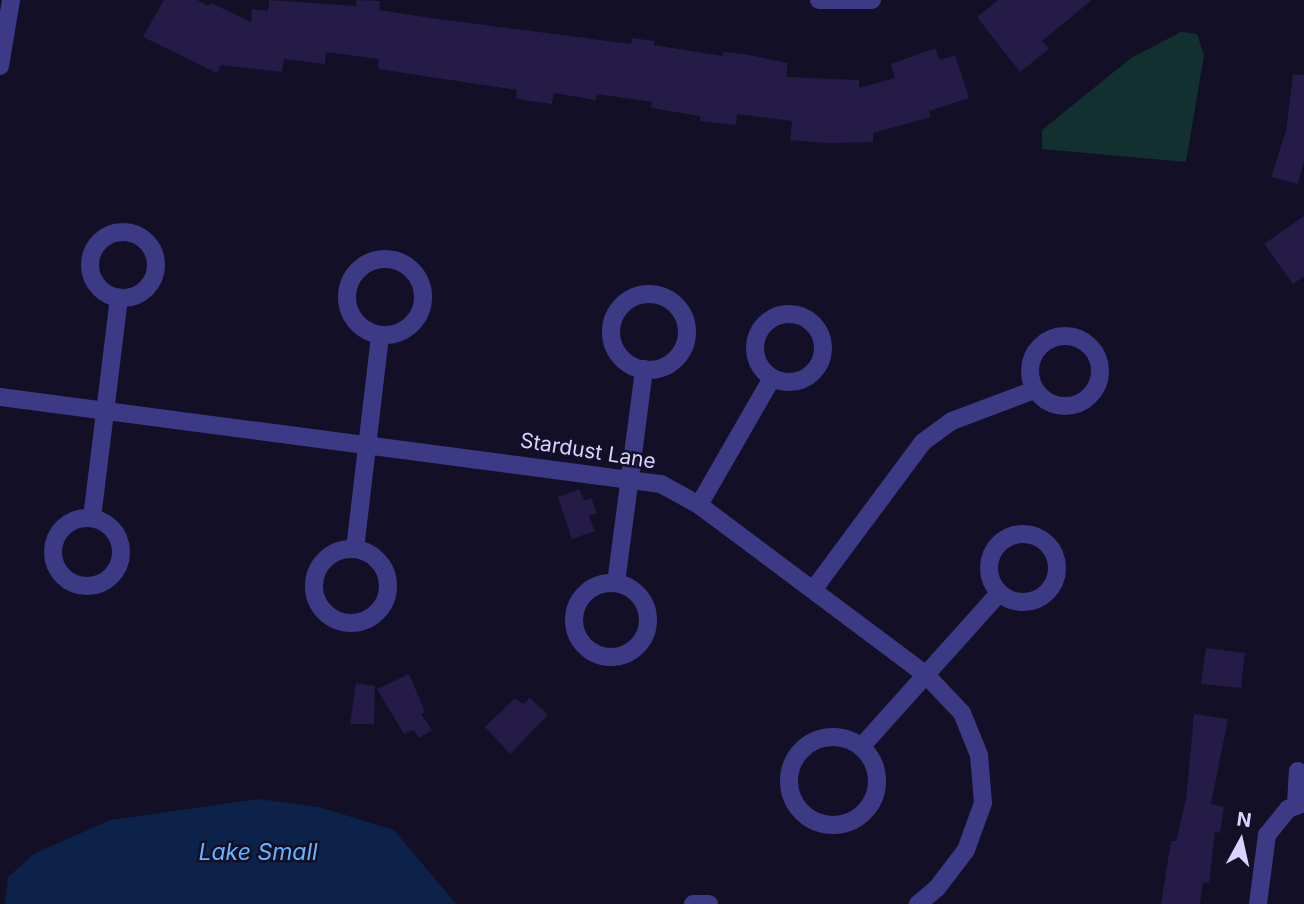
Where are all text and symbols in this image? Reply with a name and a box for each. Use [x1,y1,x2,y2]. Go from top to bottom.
street label: Stardust Lane [518,428,658,474]
north arrow [1206,806,1276,876]
text: N [1235,807,1253,832]
water label: Lake Small [198,838,318,866]

